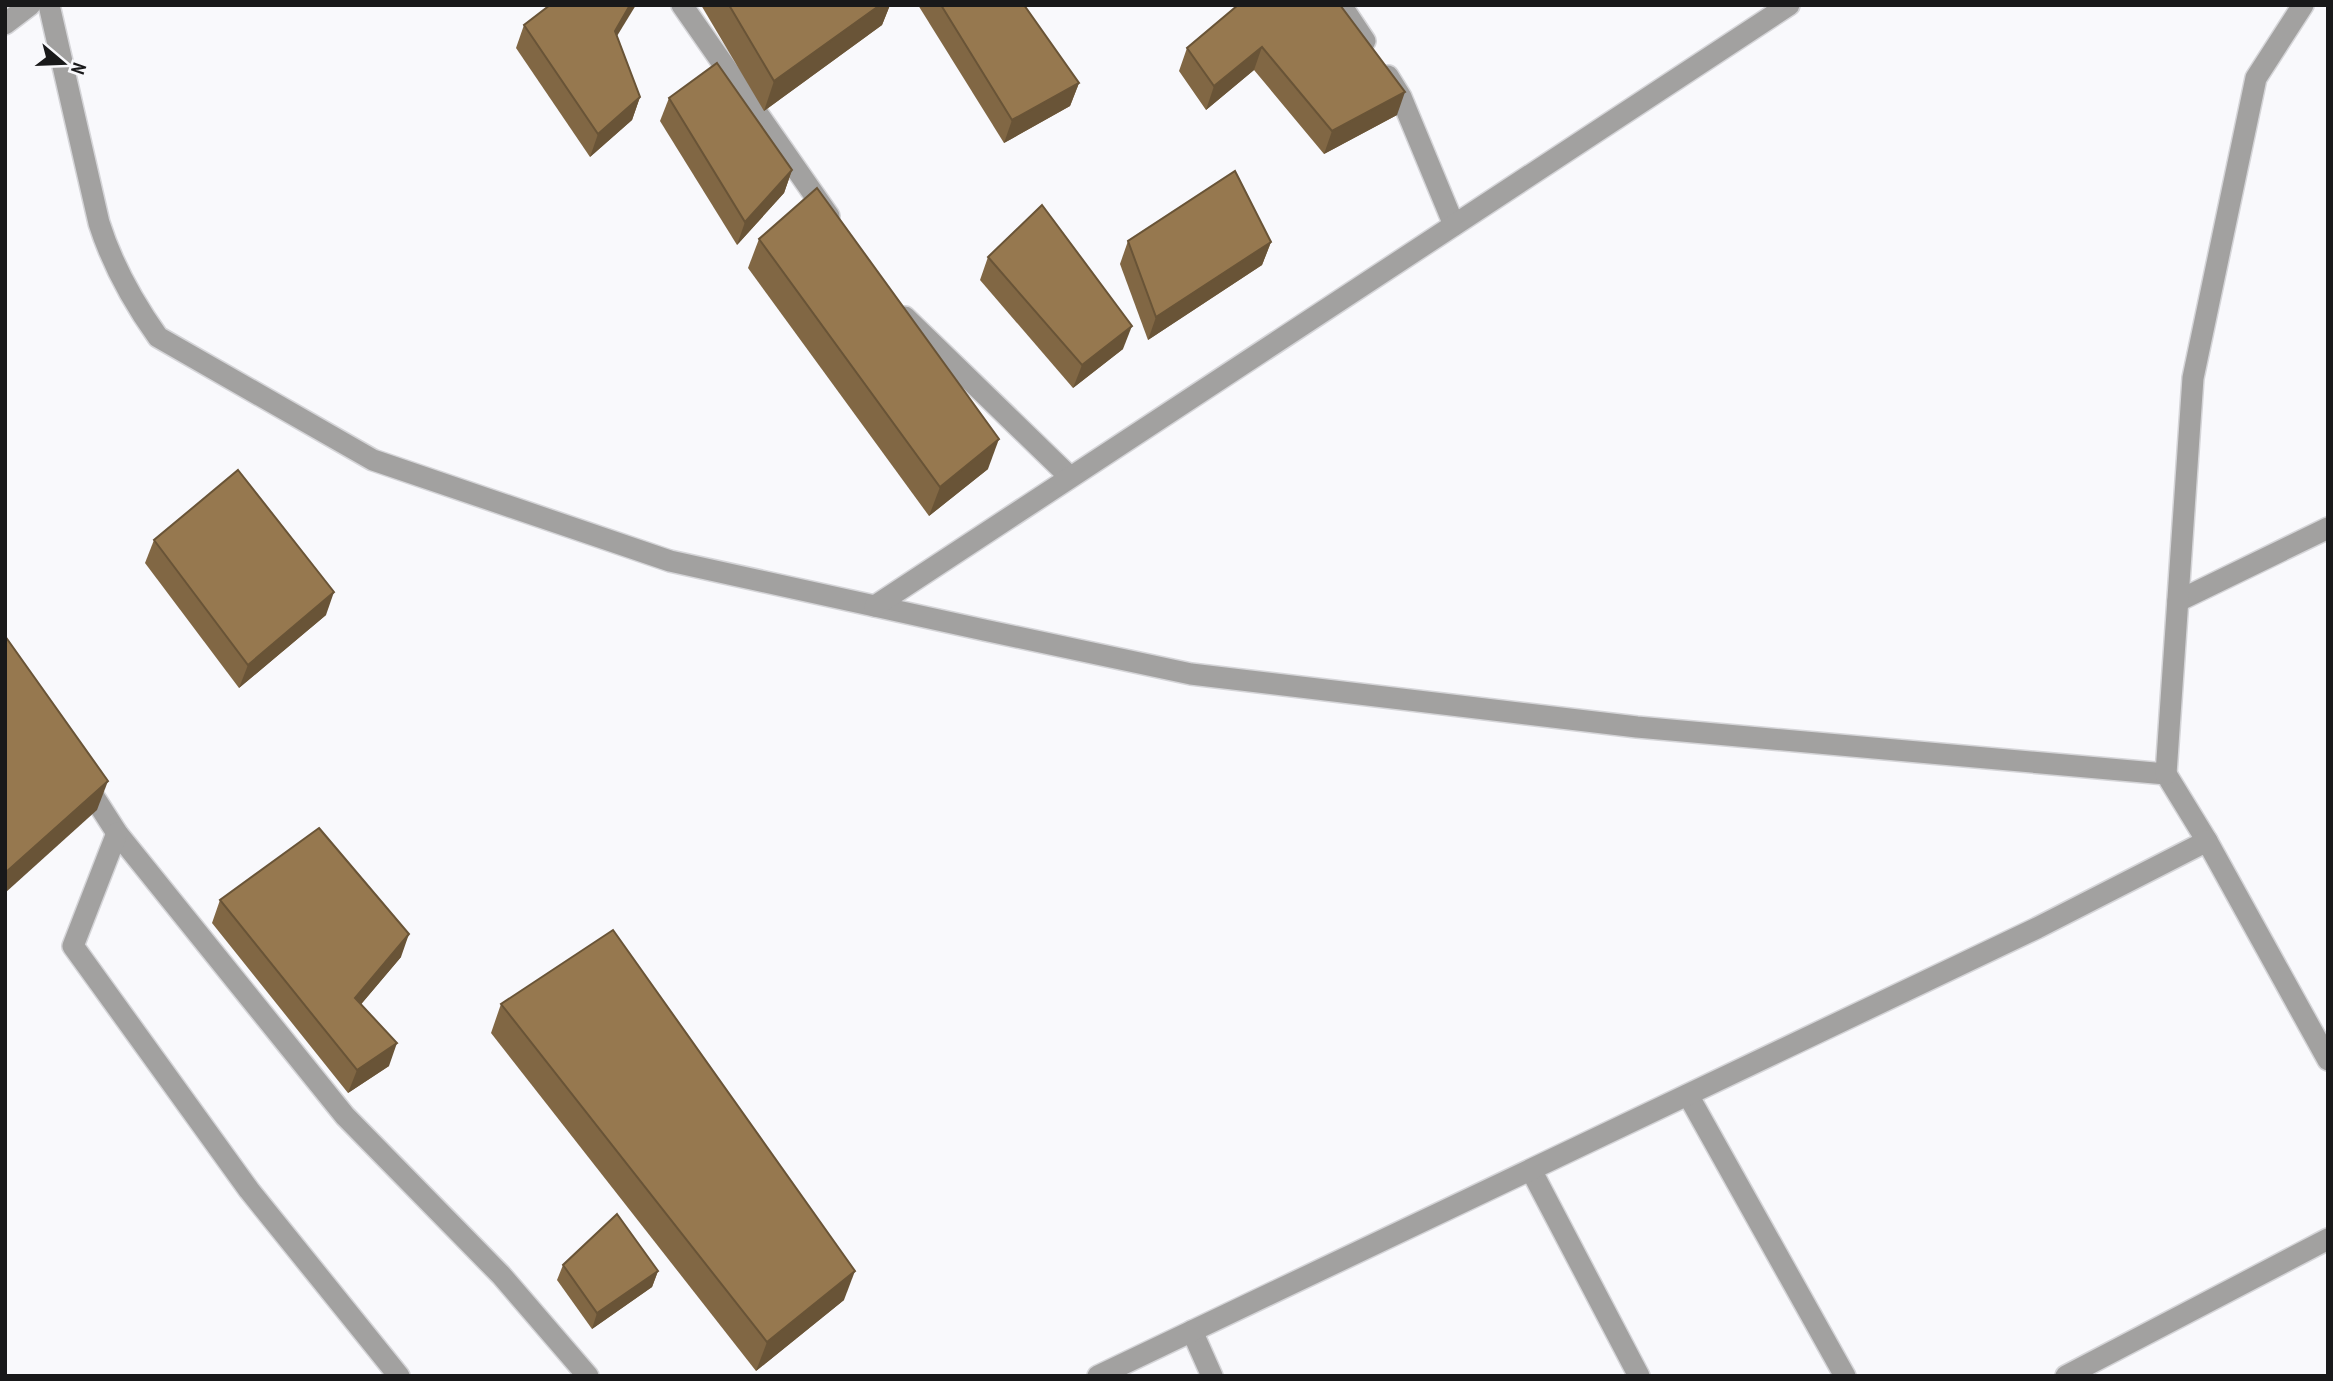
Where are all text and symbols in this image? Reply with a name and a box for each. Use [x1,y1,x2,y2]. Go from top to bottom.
north arrow [28,28,98,98]
text: N [66,60,92,77]

